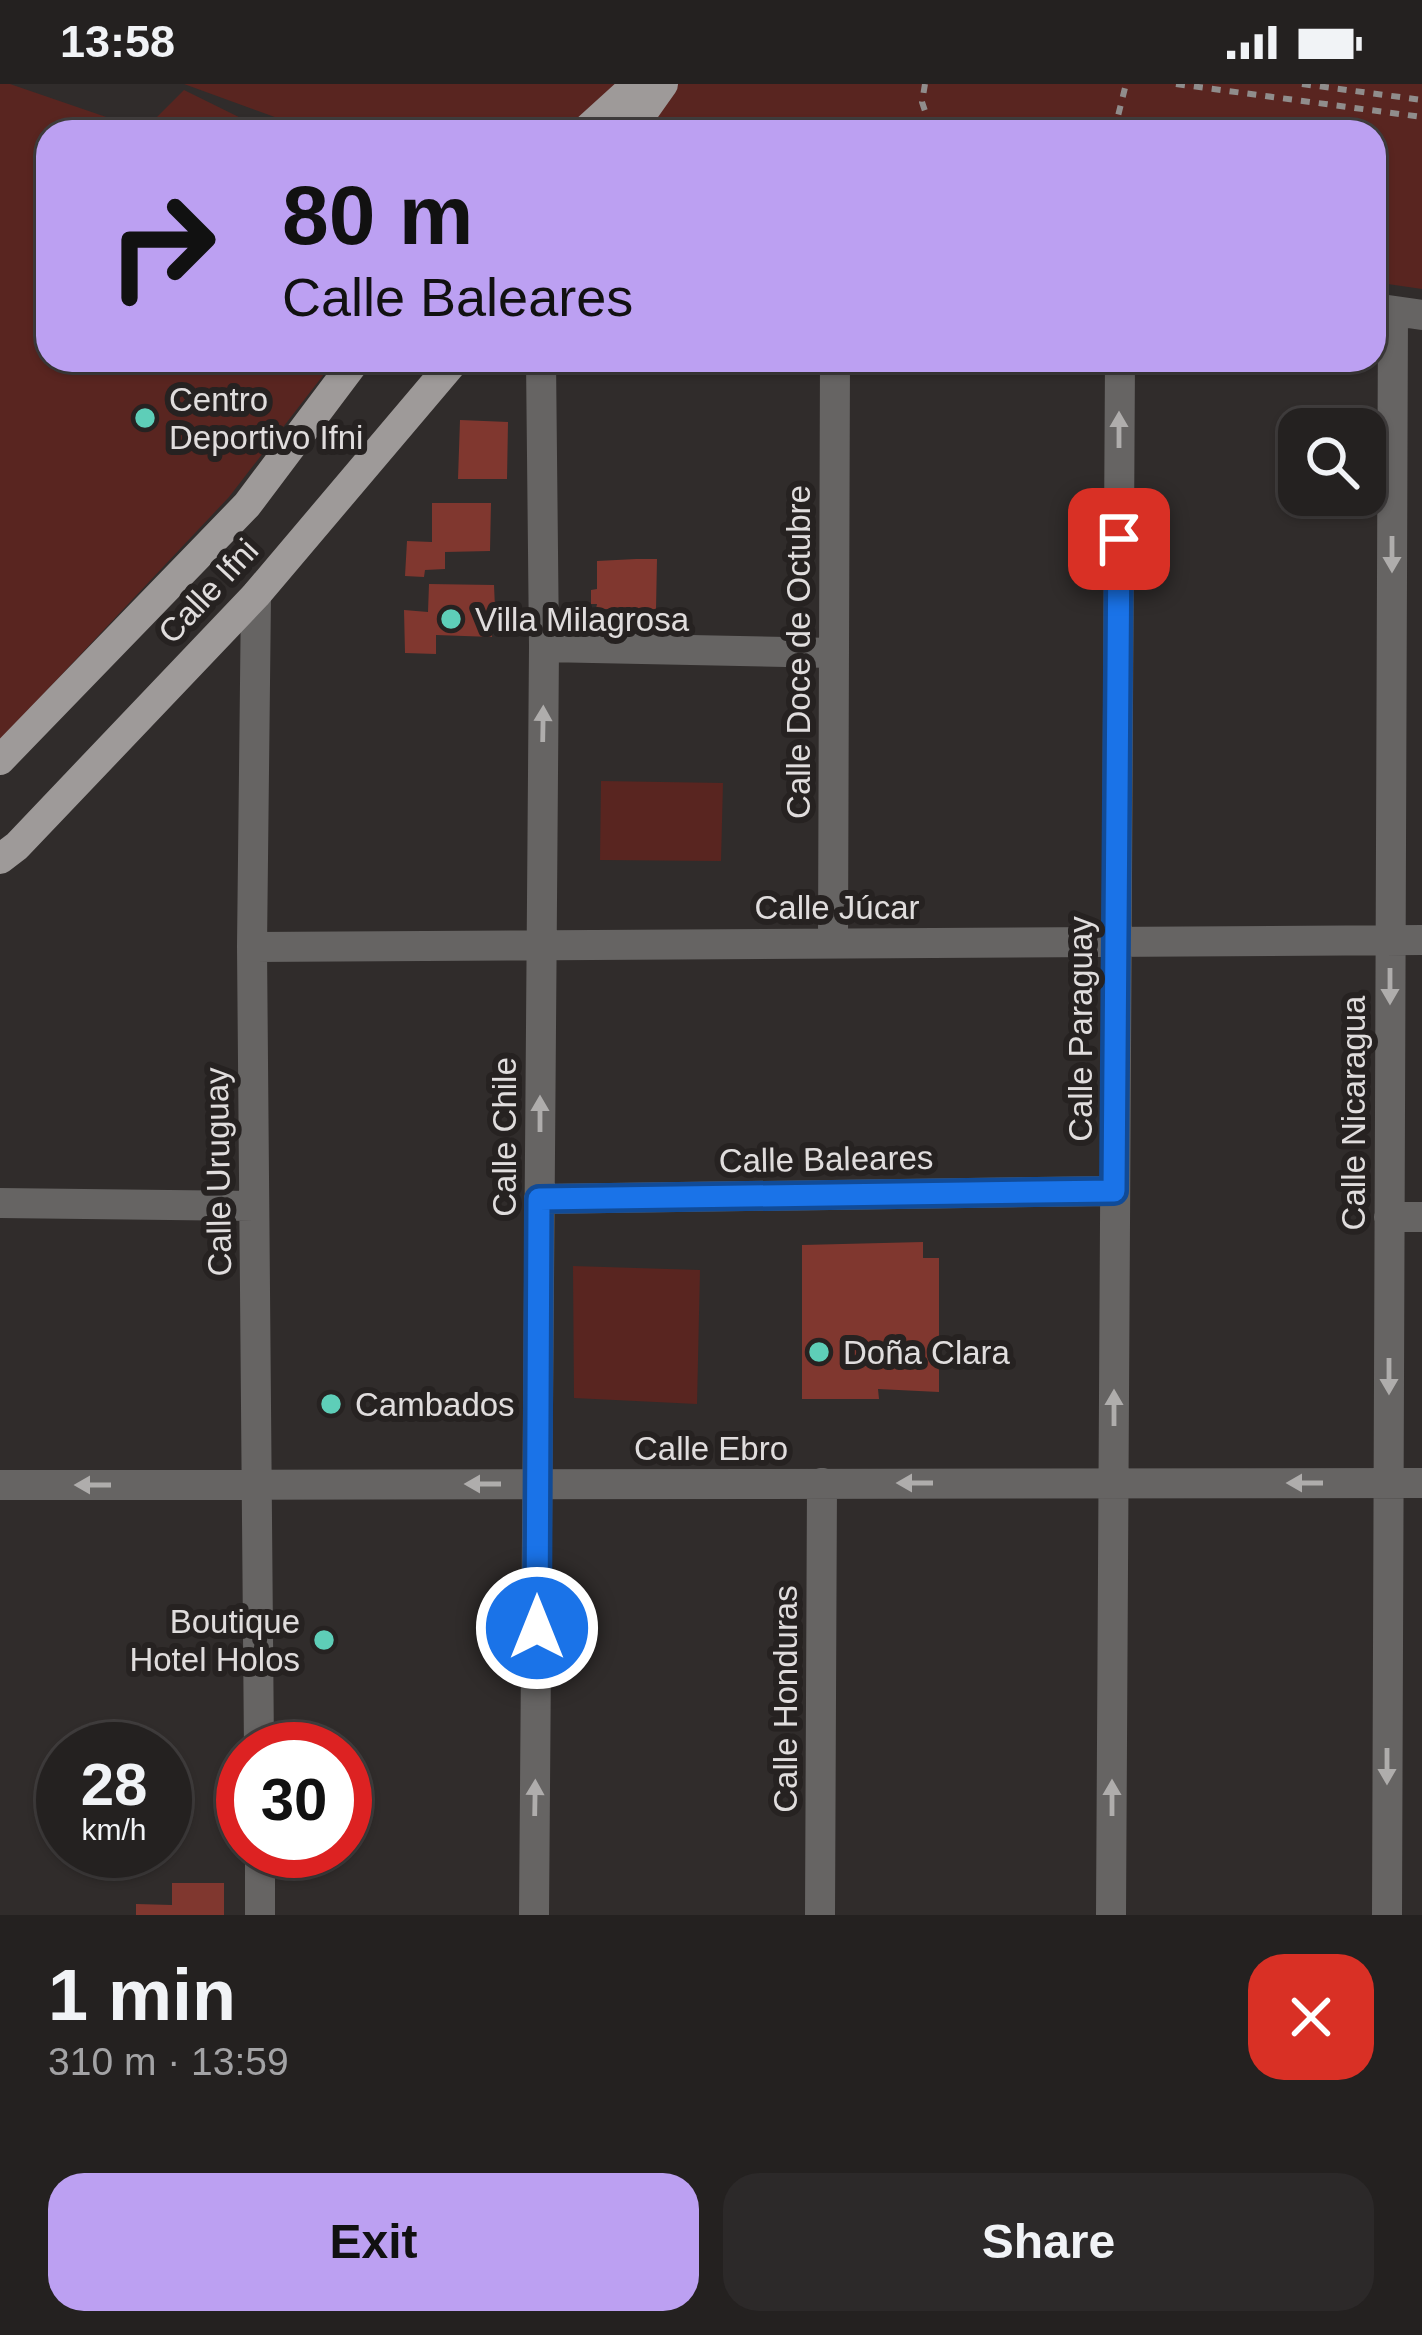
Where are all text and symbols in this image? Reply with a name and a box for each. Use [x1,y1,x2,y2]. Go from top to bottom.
text: 13:58 [60,16,175,67]
icon: right [84,168,240,324]
text: 80 m [282,168,473,262]
text: Calle Baleares [282,267,633,327]
place label: Centro Deportivo Ifni [169,381,363,456]
marker: Centro Deportivo Ifni [132,405,158,431]
map controls [1278,408,1386,516]
button: search [1278,408,1386,516]
one-way arrow [1109,410,1129,448]
street label: Calle Doce de Octubre [780,485,817,819]
pin [1068,488,1170,590]
icon: arrive [1086,506,1152,572]
street label: Calle Ifni [151,531,265,651]
one-way arrow [1382,536,1402,574]
place label: Villa Milagrosa [475,601,690,638]
marker: Villa Milagrosa [438,606,464,632]
one-way arrow [533,704,553,742]
street label: Calle Júcar [754,889,920,926]
street label: Calle Paraguay [1062,916,1099,1142]
one-way arrow [1380,968,1400,1006]
street label: Calle Nicaragua [1335,995,1372,1230]
street label: Calle Chile [486,1057,523,1217]
street label: Calle Uruguay [198,1067,238,1277]
one-way arrow [530,1094,550,1132]
street label: Calle Baleares [718,1139,934,1179]
place label: Doña Clara [843,1334,1011,1371]
marker: Doña Clara [806,1339,832,1365]
one-way arrow [1379,1358,1399,1396]
place label: Cambados [355,1386,515,1423]
one-way arrow [1104,1388,1124,1426]
marker: Cambados [318,1391,344,1417]
street label: Calle Ebro [634,1430,788,1467]
one-way arrow [895,1473,933,1493]
one-way arrow [1285,1473,1323,1493]
one-way arrow [463,1474,501,1494]
one-way arrow [73,1475,111,1495]
position arrow [474,1565,600,1691]
street label: Calle Honduras [767,1585,804,1813]
place label: Boutique Hotel Holos [129,1603,300,1678]
marker: Boutique Hotel Holos [311,1627,337,1653]
speed limit sign: 30 [216,1722,372,1878]
one-way arrow [1378,1748,1397,1786]
text: 28 [81,1751,147,1818]
one-way arrow [525,1778,545,1816]
one-way arrow [1102,1778,1121,1816]
text: km/h [81,1813,147,1846]
button: close [1248,1954,1374,2080]
text: 1 min [48,1955,236,2035]
text: 310 m · 13:59 [48,2040,289,2083]
button: Exit [48,2173,699,2311]
button: Share [723,2173,1374,2311]

